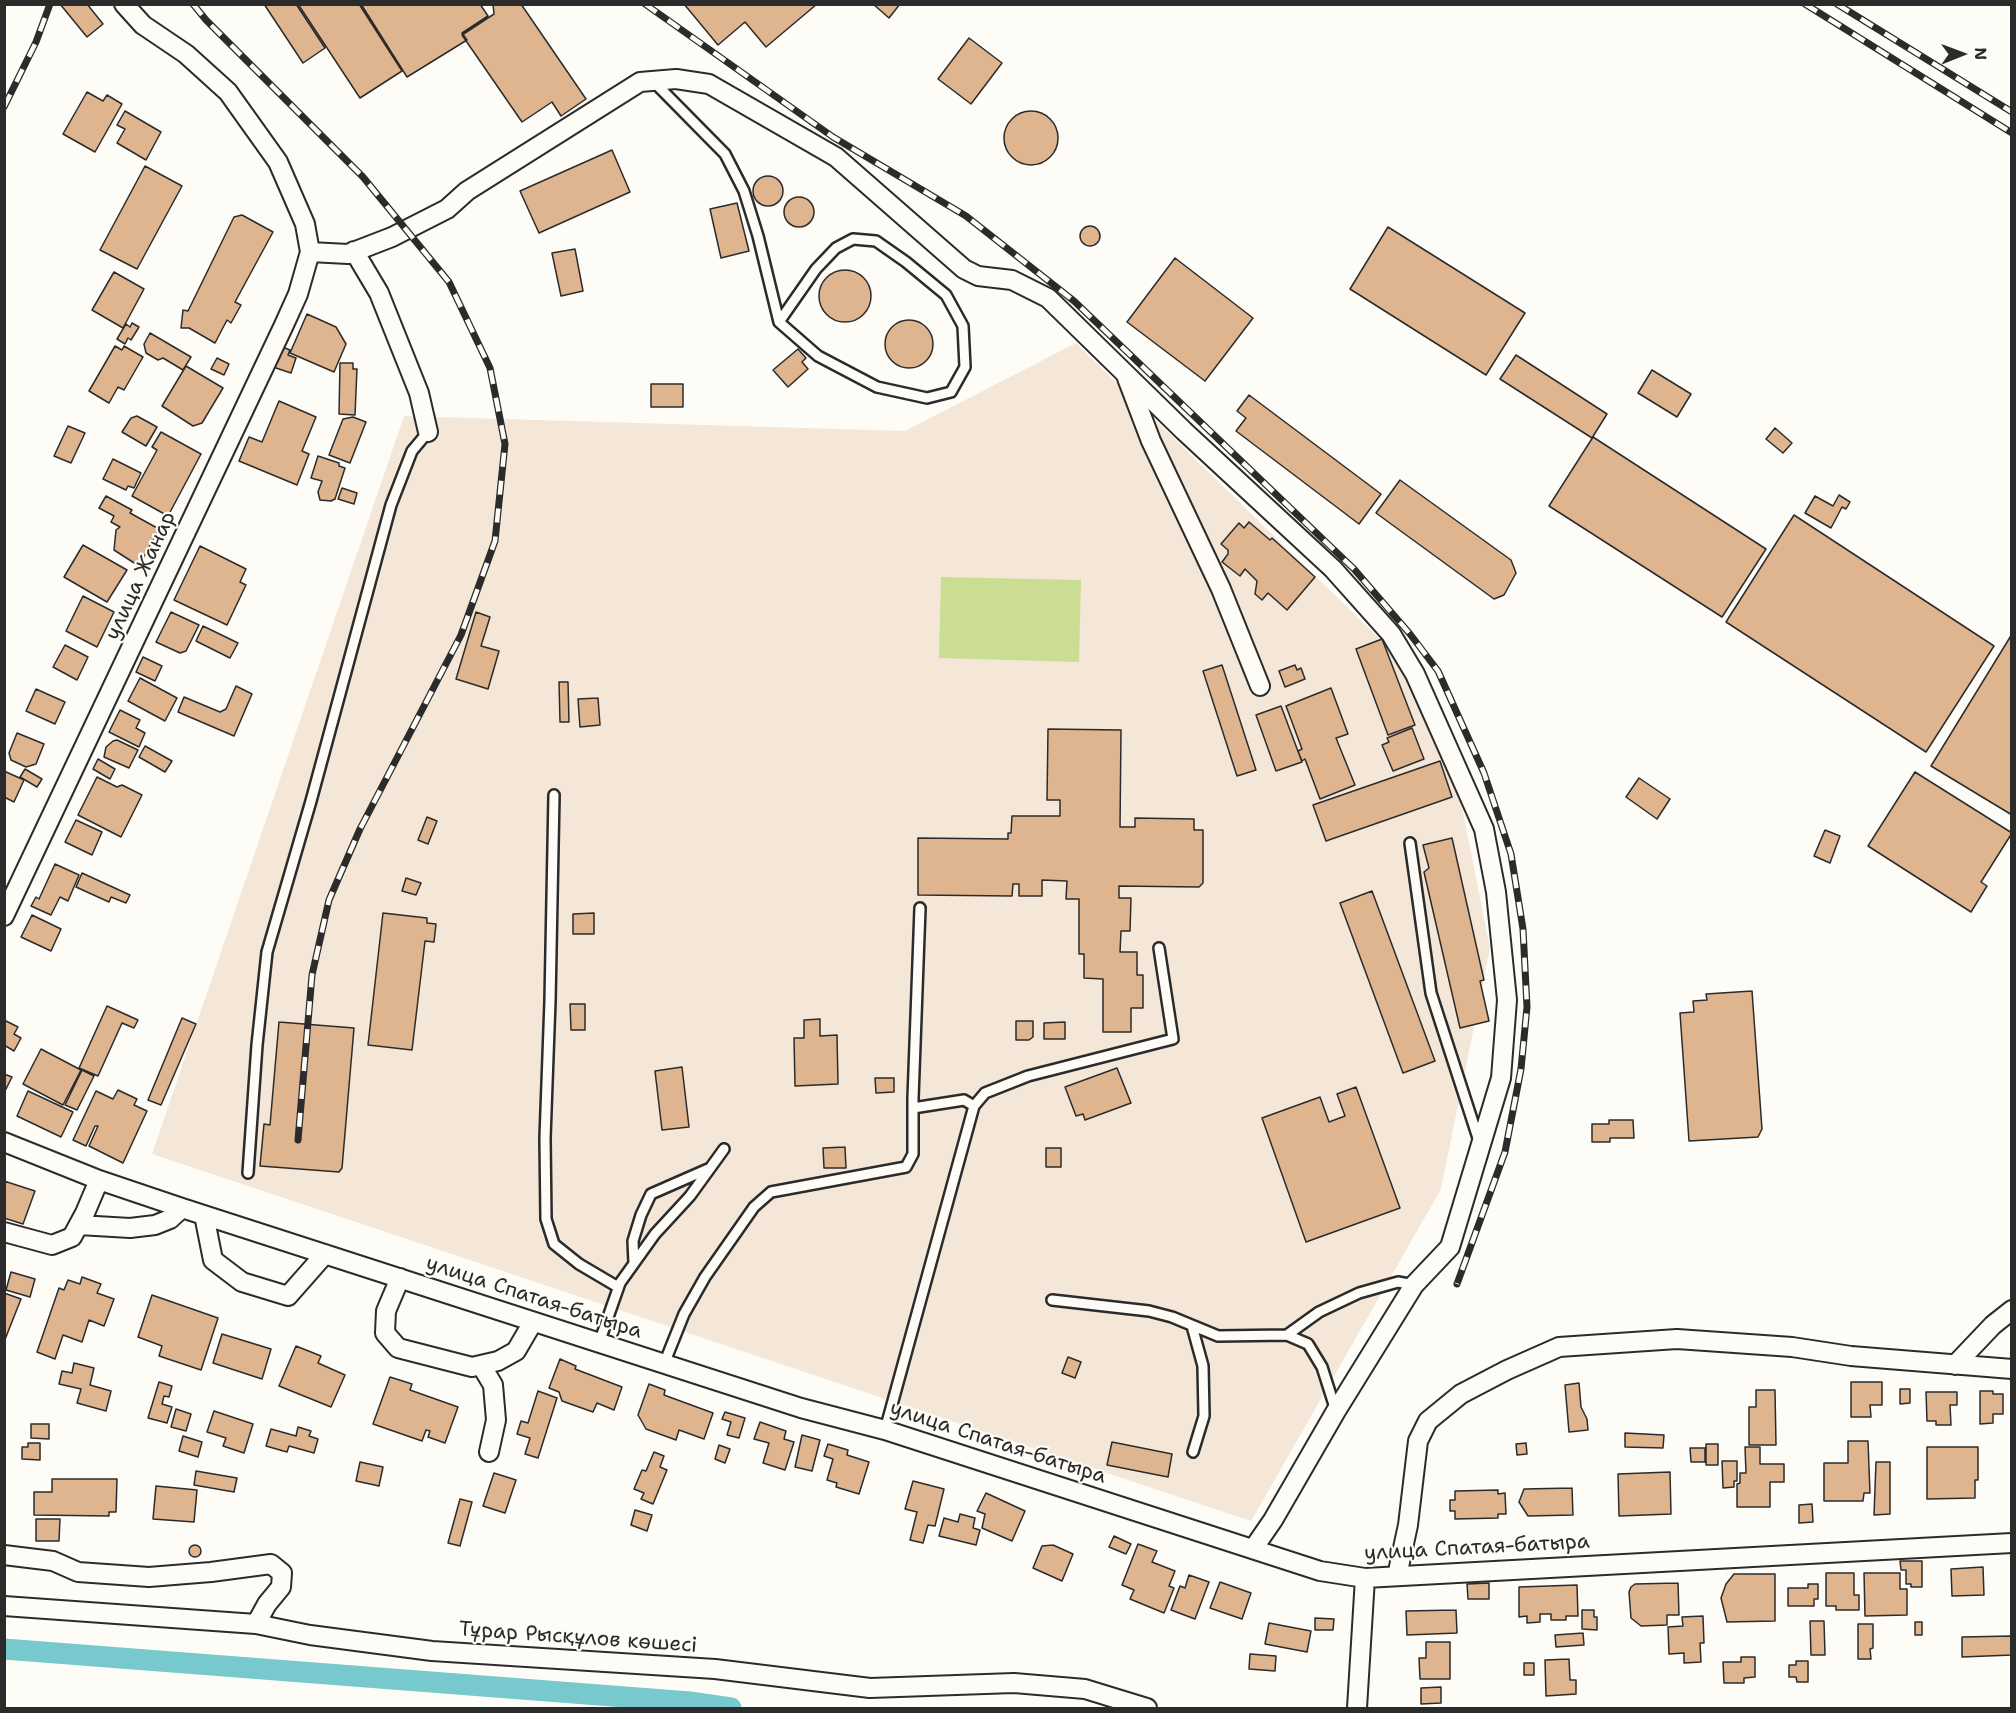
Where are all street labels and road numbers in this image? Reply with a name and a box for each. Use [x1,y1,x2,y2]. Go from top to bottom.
street label: улица Жанар [100,508,182,644]
street label: улица Спатая-батыра [423,1251,645,1345]
street label: улица Спатая-батыра [887,1396,1109,1490]
street label: улица Спатая-батыра [1364,1530,1590,1566]
street label: Тұрар Рысқұлов көшесі [458,1617,698,1659]

